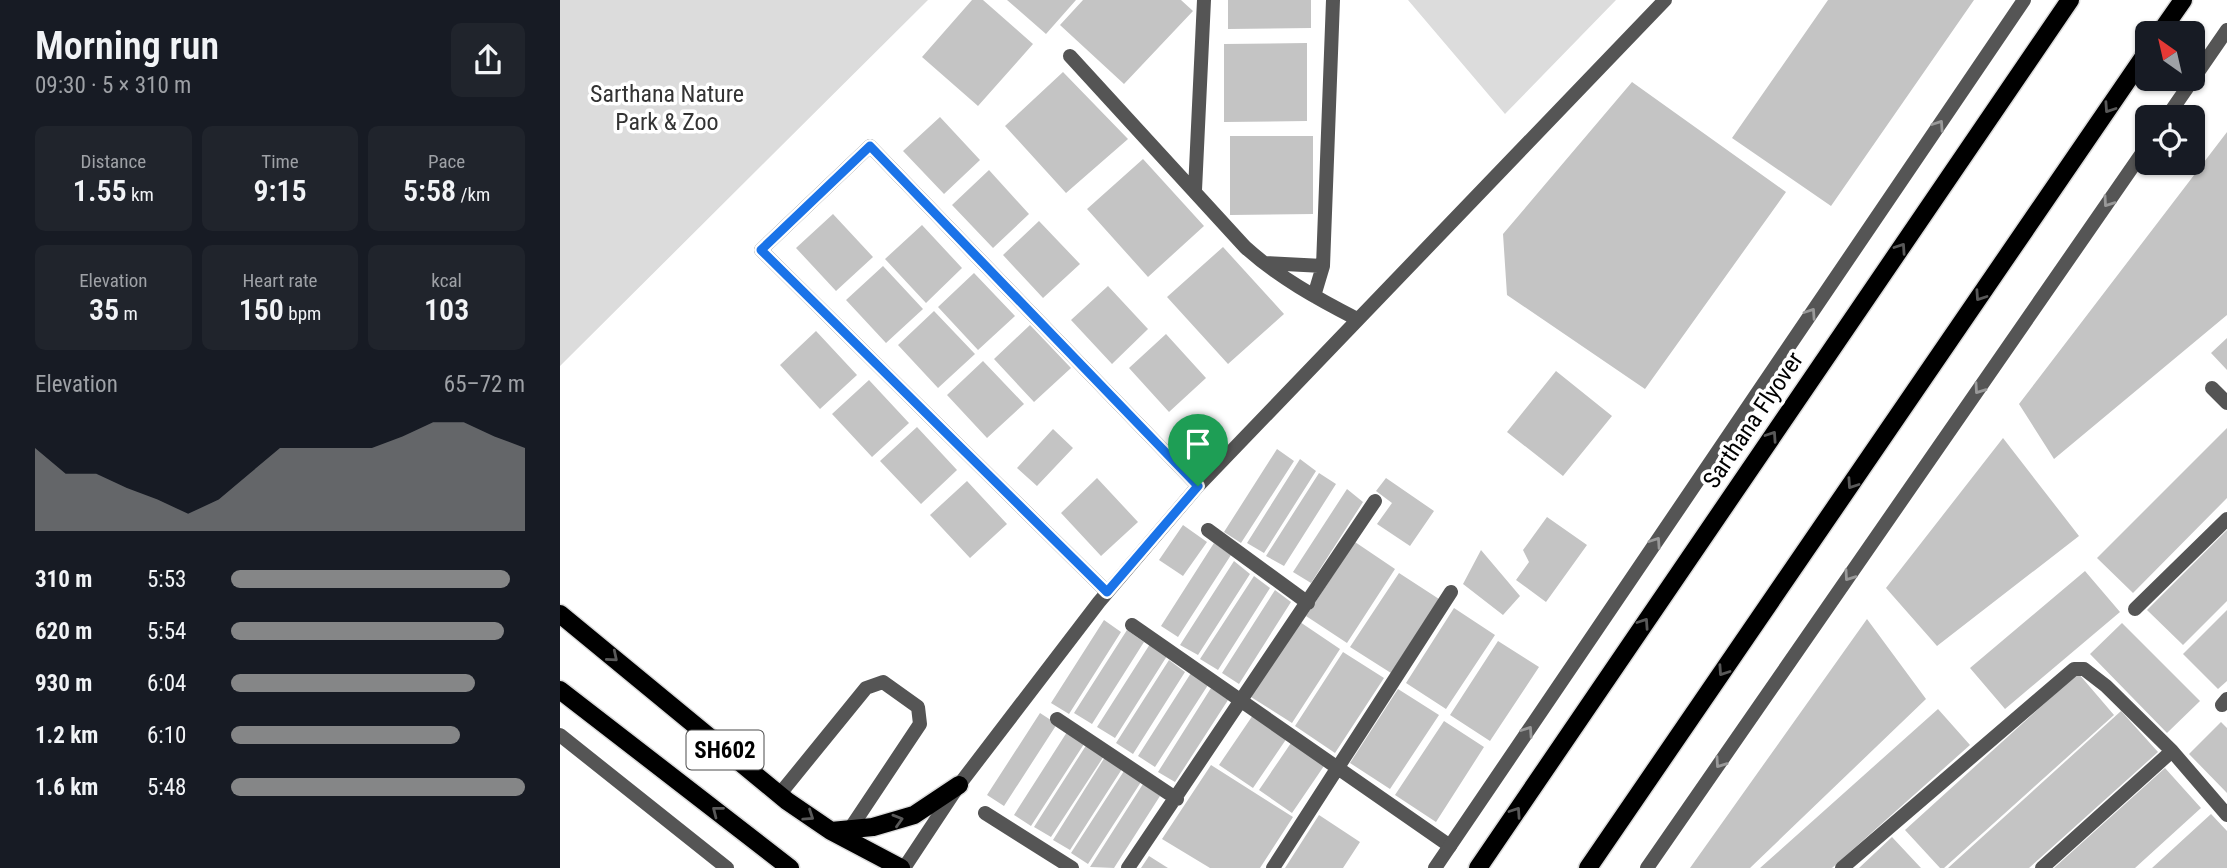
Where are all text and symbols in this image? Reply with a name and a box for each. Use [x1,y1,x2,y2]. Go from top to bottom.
north arrow [2135,21,2205,91]
map controls [2135,21,2205,175]
button: share [451,23,525,97]
text: Morning run [35,24,219,68]
text: 09:30 · 5 × 310 m [35,72,191,99]
park label: Sarthana Nature Park & Zoo [590,80,744,136]
one-way arrow [2105,100,2117,113]
button: locate [2135,105,2205,175]
one-way arrow [1931,120,1943,133]
text: Distance [81,150,146,173]
text: Time [261,150,299,173]
text: Pace [428,150,465,173]
text: 1.55 [73,173,127,208]
text: 9:15 [253,173,307,208]
text: 5:58 [403,173,456,208]
text: km [127,183,154,206]
text: /km [456,183,490,206]
one-way arrow [2104,194,2116,207]
one-way arrow [1893,243,1905,256]
text: Elevation [79,269,148,292]
text: Heart rate [242,269,318,292]
text: kcal [431,269,462,292]
one-way arrow [1976,288,1988,301]
text: 35 [89,292,119,327]
text: 150 [239,292,284,327]
text: 103 [424,292,469,327]
text: m [119,302,138,325]
text: bpm [284,302,321,325]
one-way arrow [1803,308,1816,321]
street label: Sarthana Flyover [1697,347,1809,493]
text: Elevation [35,371,118,398]
text: 65–72 m [444,371,525,398]
one-way arrow [1975,381,1987,394]
pin [1168,414,1228,486]
icon: arrive [1179,425,1217,463]
one-way arrow [1764,430,1777,443]
one-way arrow [1847,476,1860,489]
one-way arrow [1648,537,1660,550]
text: 310 m [35,566,92,593]
text: 5:53 [147,566,186,593]
one-way arrow [1845,568,1857,581]
text: 620 m [35,618,92,645]
text: 5:54 [147,618,186,645]
one-way arrow [1636,618,1649,631]
one-way arrow [604,649,617,661]
one-way arrow [1719,663,1731,676]
text: 930 m [35,670,92,697]
text: 6:04 [147,670,186,697]
text: 1.2 km [35,722,98,749]
text: 6:10 [147,722,186,749]
one-way arrow [1520,726,1532,739]
road number: SH602 [687,730,764,770]
one-way arrow [1716,755,1728,768]
text: 1.6 km [35,774,98,801]
text: 5:48 [147,774,186,801]
one-way arrow [1508,806,1521,819]
one-way arrow [712,807,725,820]
one-way arrow [801,807,814,820]
one-way arrow [892,813,904,828]

